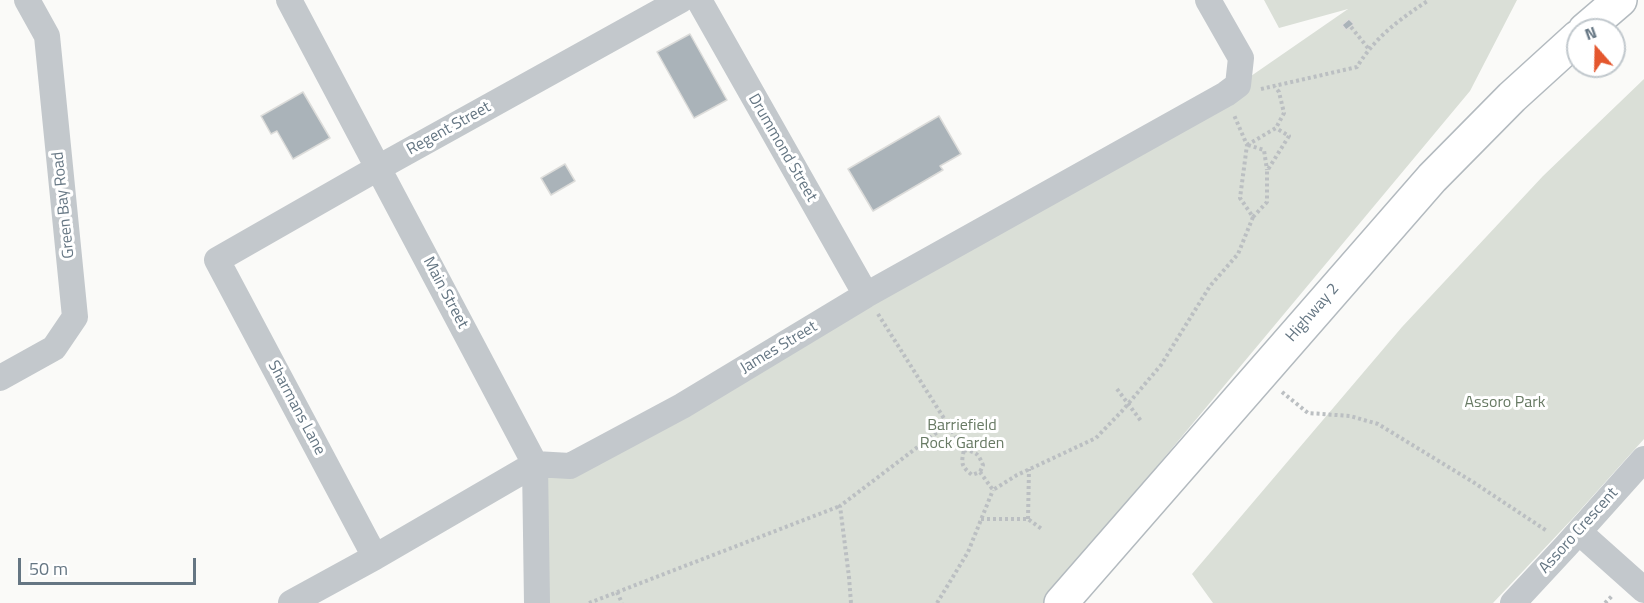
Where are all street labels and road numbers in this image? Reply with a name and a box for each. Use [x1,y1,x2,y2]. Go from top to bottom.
street label: Drummond Street [743,91,821,205]
street label: Regent Street [404,98,494,160]
street label: Green Bay Road [49,151,79,259]
street label: Main Street [418,254,472,332]
street label: Highway 2 [1282,280,1344,346]
street label: James Street [737,318,821,378]
street label: Sharmans Lane [263,358,329,458]
street label: Assoro Crescent [1535,484,1623,578]

